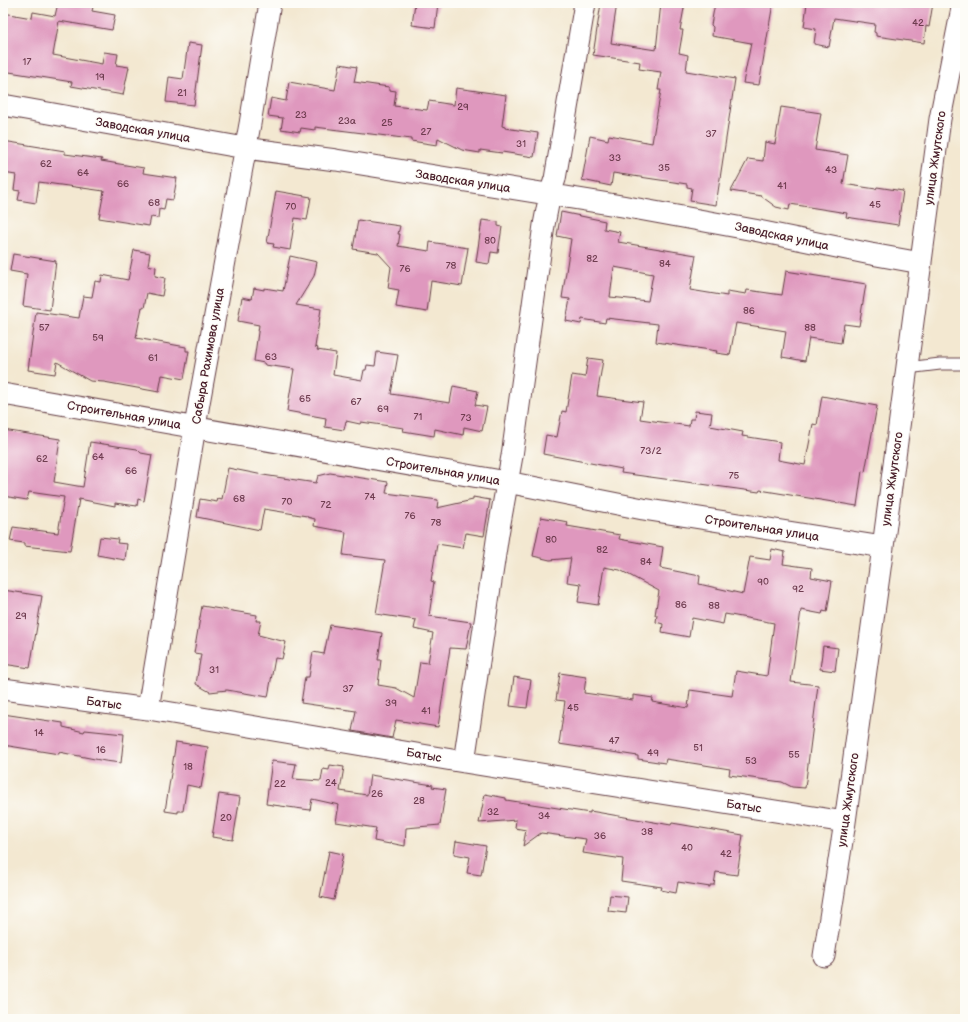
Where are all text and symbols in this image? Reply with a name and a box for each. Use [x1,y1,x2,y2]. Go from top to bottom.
house number: 42 [912,17,924,29]
house number: 17 [23,56,31,68]
house number: 19 [95,71,105,83]
house number: 21 [177,87,187,99]
house number: 29 [457,101,469,113]
house number: 23 [295,109,307,121]
street label: улица Жмутского [921,110,950,206]
street label: Заводская улица [94,115,191,146]
house number: 23а [338,115,356,127]
house number: 25 [381,117,393,129]
house number: 27 [421,126,431,138]
house number: 37 [705,128,717,140]
house number: 31 [516,138,526,150]
house number: 33 [609,152,621,164]
house number: 62 [40,158,52,170]
house number: 35 [658,162,670,174]
house number: 43 [825,164,837,176]
house number: 64 [77,167,89,179]
street label: Заводская улица [414,167,511,196]
house number: 66 [117,178,129,190]
house number: 41 [777,180,787,192]
house number: 68 [148,197,160,209]
house number: 45 [869,199,881,211]
house number: 70 [286,201,297,213]
street label: Заводская улица [733,219,830,254]
house number: 80 [484,235,496,247]
house number: 82 [586,253,598,265]
house number: 84 [659,258,671,270]
house number: 78 [446,260,457,272]
house number: 76 [399,263,411,275]
street label: Сабыра Рахимова улица [189,287,228,425]
house number: 86 [743,305,755,317]
house number: 57 [39,322,49,334]
house number: 88 [804,322,816,334]
house number: 59 [92,332,104,344]
house number: 63 [265,351,277,363]
house number: 61 [148,352,158,364]
house number: 65 [299,393,311,405]
house number: 67 [350,396,362,408]
street label: Строительная улица [66,398,182,433]
house number: 69 [377,403,389,415]
house number: 71 [414,411,423,423]
house number: 73 [460,412,472,424]
street label: улица Жмутского [878,431,907,527]
house number: 73/2 [640,445,662,457]
house number: 64 [92,451,104,463]
house number: 62 [36,453,48,465]
street label: Строительная улица [385,454,501,489]
house number: 66 [125,465,137,477]
house number: 75 [729,470,740,482]
house number: 74 [364,491,376,503]
house number: 68 [233,493,245,505]
house number: 70 [282,496,293,508]
house number: 72 [321,499,332,511]
house number: 76 [404,510,416,522]
street label: Строительная улица [704,512,820,545]
house number: 78 [431,517,442,529]
house number: 80 [545,534,557,546]
house number: 82 [596,544,608,556]
house number: 84 [640,556,652,568]
house number: 90 [757,576,769,588]
house number: 92 [792,583,804,595]
house number: 86 [675,599,687,611]
house number: 88 [708,600,720,612]
house number: 29 [15,610,27,622]
house number: 31 [209,664,219,676]
house number: 37 [342,683,354,695]
street label: Батыс [85,694,123,713]
house number: 39 [385,697,397,709]
house number: 45 [567,702,579,714]
house number: 41 [421,705,431,717]
house number: 14 [34,727,44,739]
house number: 47 [608,735,620,747]
house number: 51 [693,742,703,754]
house number: 16 [96,744,106,756]
street label: Батыс [405,745,443,766]
house number: 49 [647,747,659,759]
house number: 55 [788,749,800,761]
street label: улица Жмутского [834,752,863,848]
house number: 53 [745,755,757,767]
house number: 18 [183,761,193,773]
house number: 24 [325,777,337,789]
house number: 22 [274,778,286,790]
house number: 26 [371,788,383,800]
house number: 28 [413,795,425,807]
street label: Батыс [725,796,763,817]
house number: 32 [487,806,499,818]
house number: 34 [538,810,550,822]
house number: 20 [220,812,232,824]
house number: 38 [641,826,653,838]
house number: 36 [594,830,606,842]
house number: 40 [681,842,693,854]
house number: 42 [720,848,732,860]

